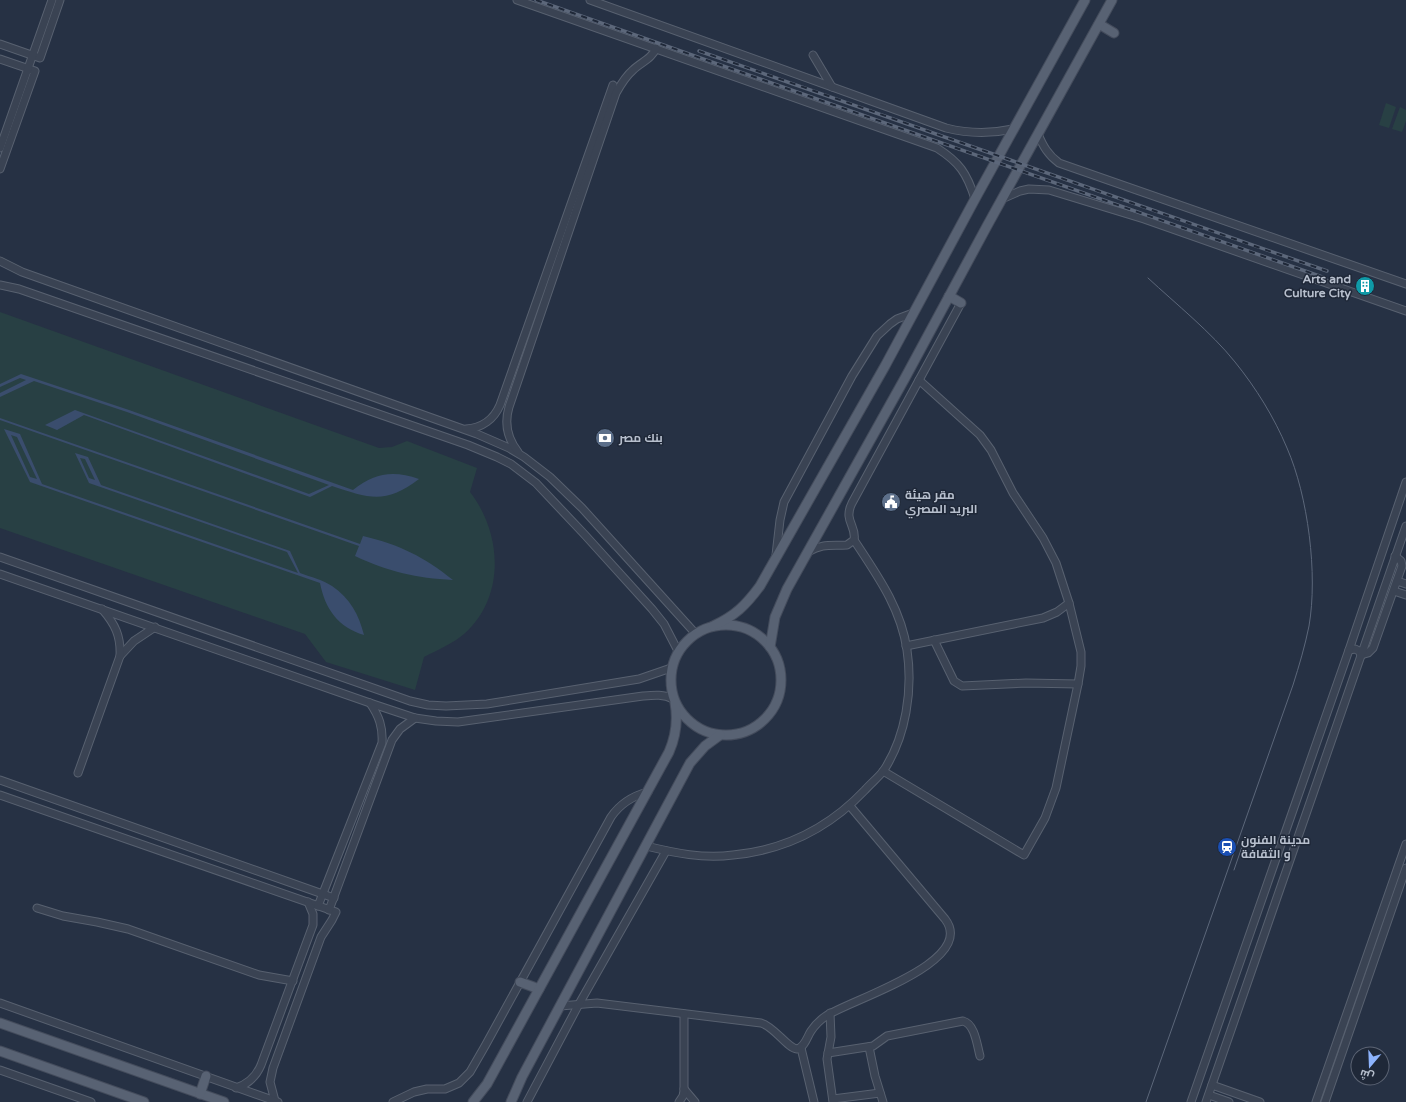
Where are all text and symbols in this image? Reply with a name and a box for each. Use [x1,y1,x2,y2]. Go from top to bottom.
place label: Arts and Culture City [1284,272,1352,301]
building icon: Arts and Culture City [1354,275,1376,297]
bank icon: بنك مصر [594,427,616,449]
place label: بنك مصر [618,431,663,446]
place label: مقر هيئة البريد المصري [905,488,978,519]
public building icon: مقر هيئة البريد المصري [880,491,902,513]
place label: مدينة الفنون و الثقافة [1241,833,1310,862]
station icon: مدينة الفنون و الثقافة [1216,836,1238,858]
north arrow [1350,1046,1390,1086]
text: ش [1358,1067,1376,1083]

